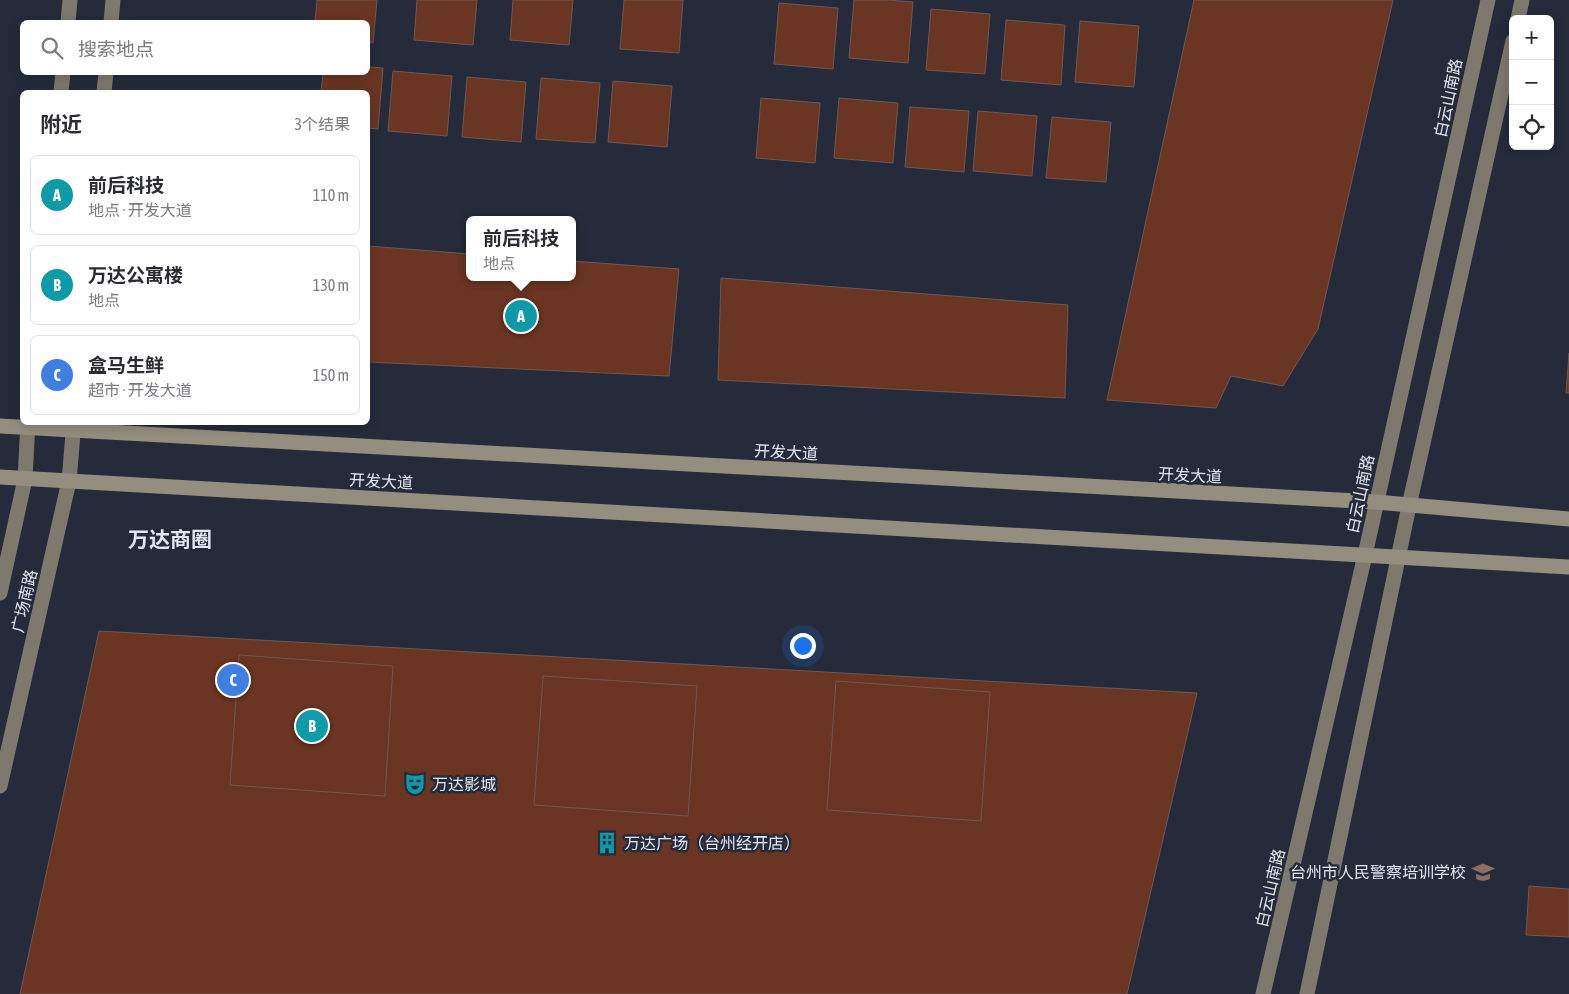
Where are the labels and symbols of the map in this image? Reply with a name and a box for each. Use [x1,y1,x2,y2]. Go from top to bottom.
street label: 白云山南路 [1431,57,1465,139]
pin: A [505,297,537,335]
street label: 开发大道 [754,441,818,463]
street label: 白云山南路 [1343,453,1377,535]
street label: 开发大道 [1158,464,1222,486]
street label: 开发大道 [349,470,413,492]
district label: 万达商圈 [128,527,212,551]
street label: 广场南路 [8,568,40,634]
your location [790,633,816,659]
pin: C [217,661,249,699]
pin: B [296,707,328,745]
theatre icon: 万达影城 [402,771,428,797]
place label: 万达影城 [432,775,496,793]
building icon: 万达广场（台州经开店） [594,830,620,856]
place label: 万达广场（台州经开店） [624,834,800,852]
street label: 白云山南路 [1252,847,1288,929]
school or university icon: 台州市人民警察培训学校 [1470,859,1496,885]
place label: 台州市人民警察培训学校 [1290,863,1466,881]

